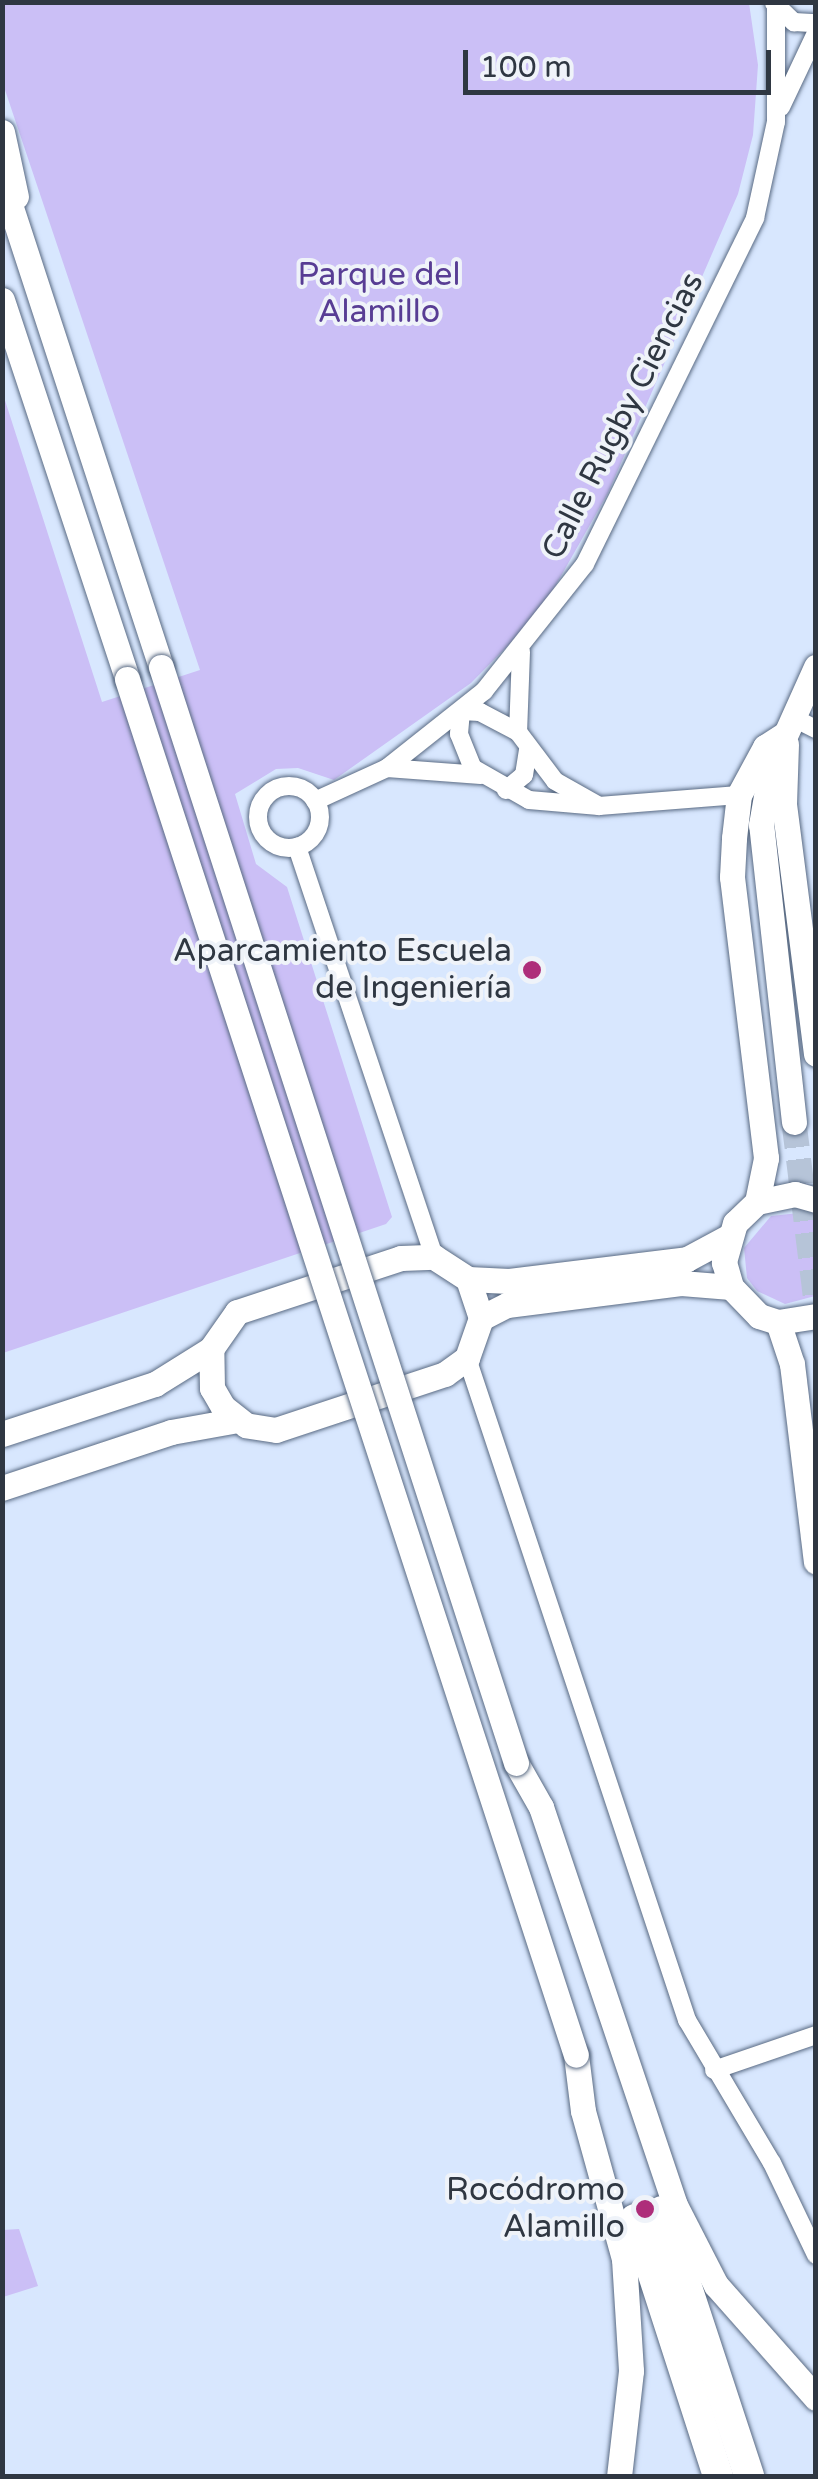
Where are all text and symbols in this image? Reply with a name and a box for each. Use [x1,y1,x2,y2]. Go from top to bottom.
scale bar [468,30,776,92]
text: 100 m [480,49,572,86]
park label: Parque del Alamillo [298,257,460,332]
street label: Calle Rugby Ciencias [534,266,712,566]
place label: Aparcamiento Escuela de Ingeniería [173,933,512,1008]
marker: Aparcamiento Escuela de Ingeniería [521,959,543,981]
place label: Rocódromo Alamillo [446,2172,625,2247]
marker: Rocódromo Alamillo [634,2198,656,2220]

